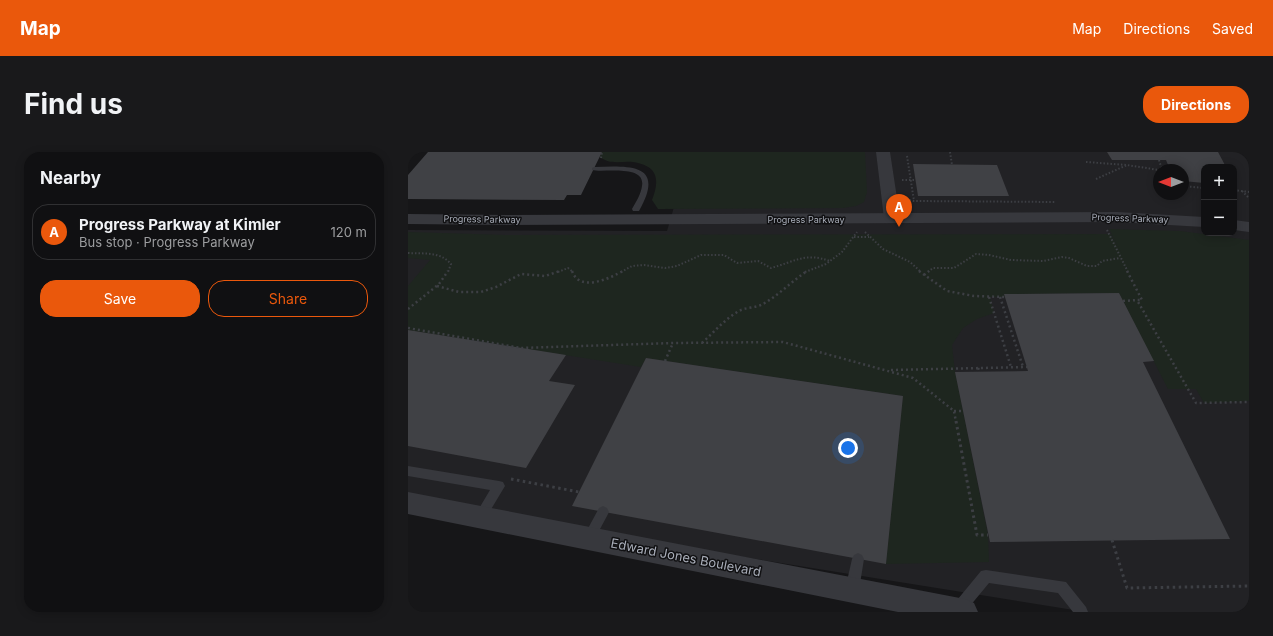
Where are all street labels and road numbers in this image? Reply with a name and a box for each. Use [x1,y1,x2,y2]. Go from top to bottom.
street label: Progress Parkway [1091,211,1169,225]
street label: Progress Parkway [443,213,521,225]
street label: Progress Parkway [767,214,845,225]
street label: Edward Jones Boulevard [610,535,762,579]

